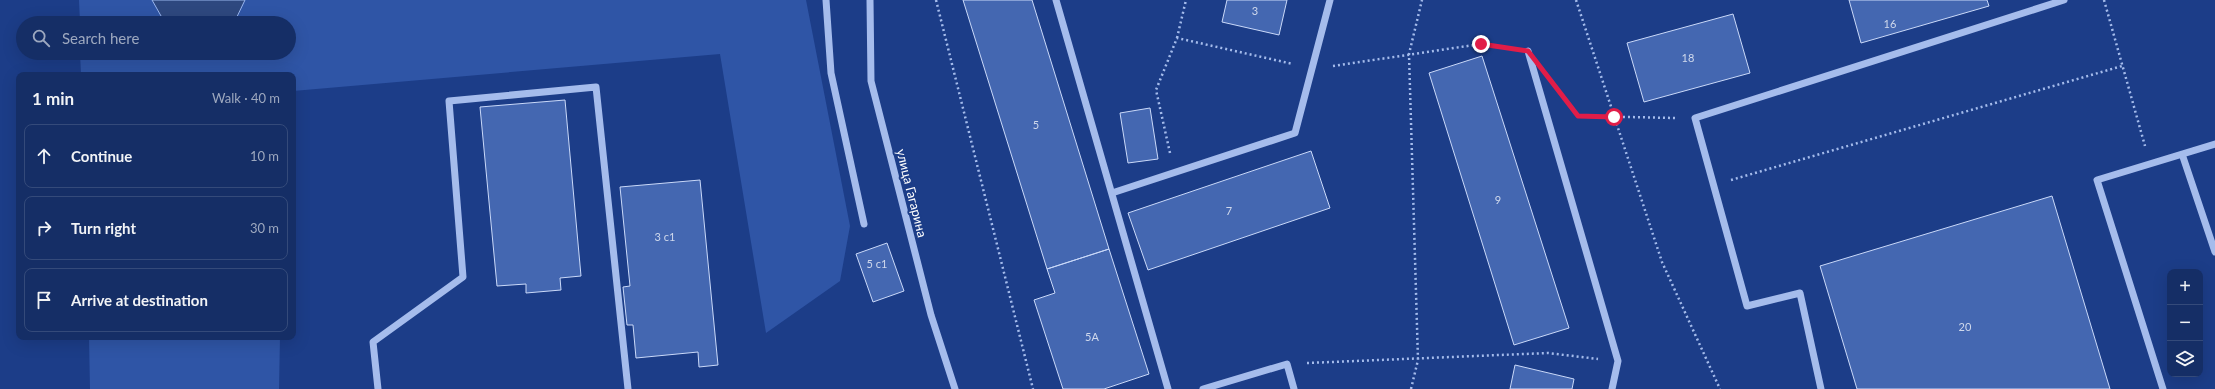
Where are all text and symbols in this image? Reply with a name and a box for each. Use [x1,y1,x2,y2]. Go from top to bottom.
house number: 3 [1252,4,1258,17]
search box [16,16,296,60]
house number: 16 [1884,17,1896,30]
icon: search [30,27,52,49]
text: Search here [62,29,139,47]
route end [1472,35,1490,53]
house number: 18 [1682,51,1694,64]
text: 1 min [32,88,74,109]
text: Walk · 40 m [212,90,280,106]
route start [1605,108,1623,126]
house number: 5 [1033,118,1039,131]
icon: ahead [33,145,55,167]
text: Continue [71,147,132,165]
street label: улица Гагарина [893,147,931,239]
text: 10 m [250,148,279,164]
house number: 9 [1495,193,1501,206]
house number: 7 [1226,204,1232,217]
icon: right [33,217,55,239]
text: Turn right [71,219,136,237]
text: 30 m [250,220,279,236]
house number: 3 с1 [655,230,675,243]
house number: 5 с1 [867,257,887,270]
map controls [2167,269,2203,377]
button: + [2167,269,2203,305]
icon: arrive [33,289,55,311]
text: Arrive at destination [71,291,208,309]
button: − [2167,305,2203,341]
house number: 20 [1959,320,1972,333]
house number: 5А [1085,330,1099,343]
button: layers [2167,341,2203,377]

